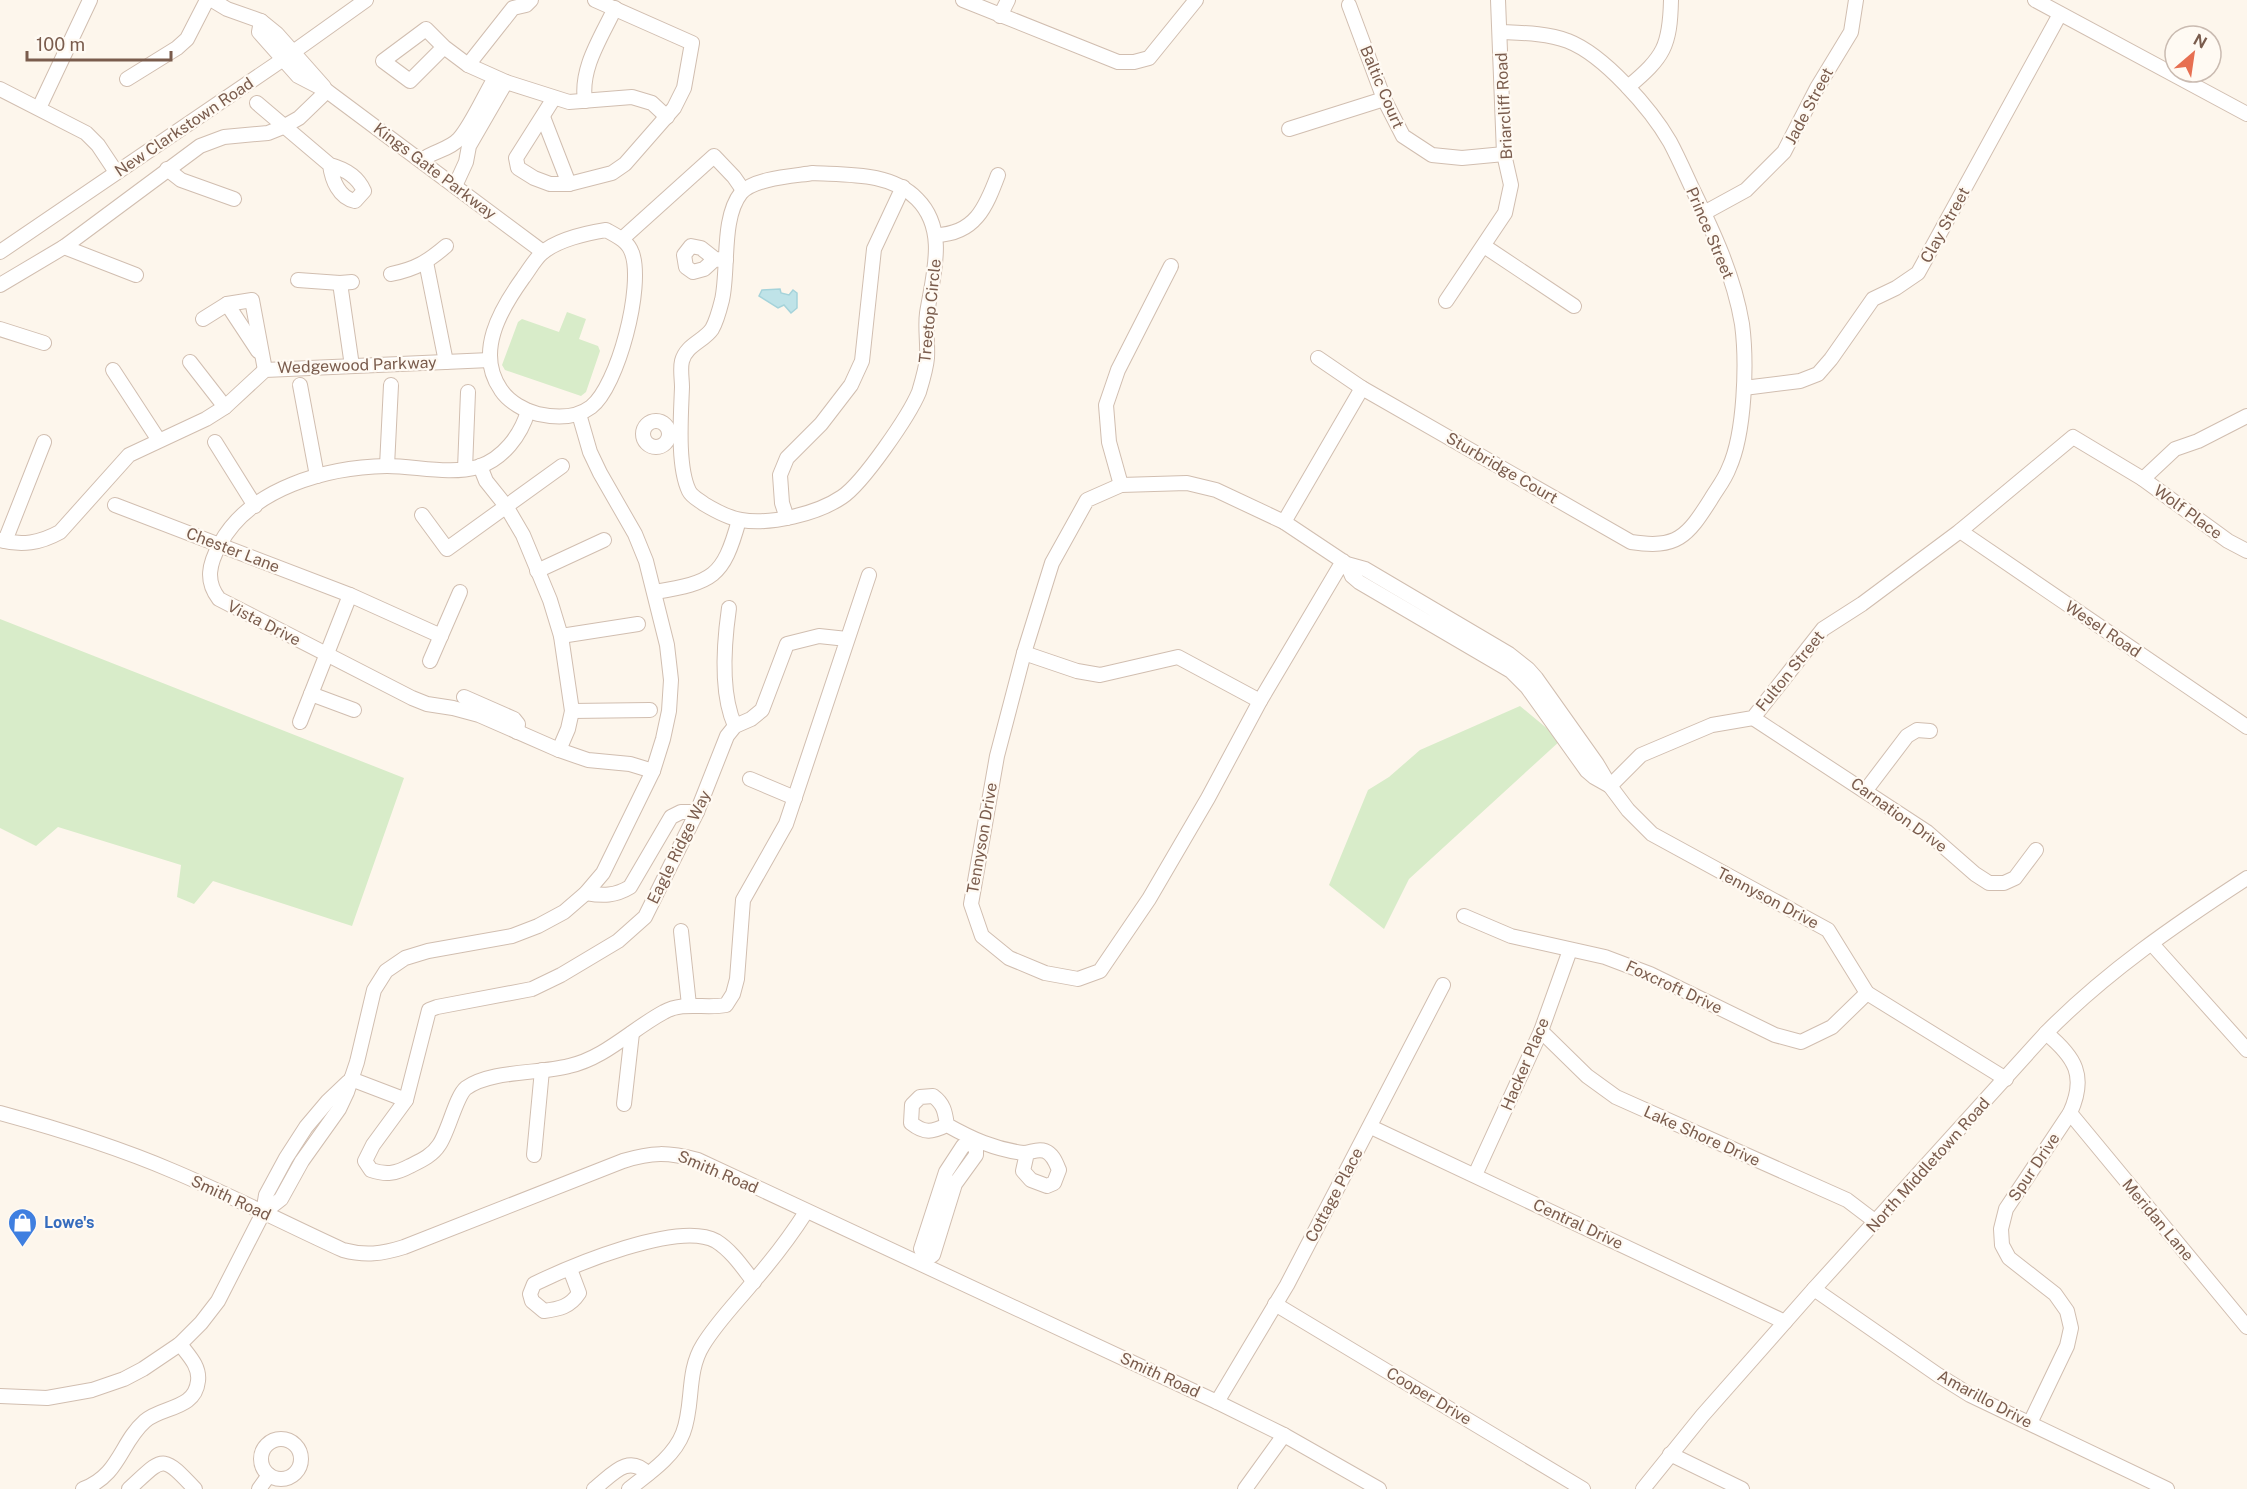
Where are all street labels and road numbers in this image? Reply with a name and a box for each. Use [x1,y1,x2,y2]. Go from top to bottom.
street label: Baltic Court [1356,43,1408,131]
street label: Briarcliff Road [1492,52,1516,160]
street label: Jade Street [1781,64,1837,148]
street label: New Clarkstown Road [111,73,257,181]
street label: Kings Gate Parkway [370,119,500,224]
street label: Prince Street [1682,184,1738,282]
street label: Clay Street [1916,184,1974,266]
street label: Treetop Circle [915,258,945,364]
street label: Wedgewood Parkway [277,353,437,377]
street label: Sturbridge Court [1443,428,1561,508]
street label: Wolf Place [2150,481,2226,543]
street label: Chester Lane [184,523,282,577]
street label: Vista Drive [224,596,304,650]
street label: Wesel Road [2061,597,2145,661]
street label: Fulton Street [1752,627,1828,715]
street label: Carnation Drive [1847,774,1951,856]
street label: Tennyson Drive [963,781,1001,895]
street label: Eagle Ridge Way [643,787,715,907]
street label: Tennyson Drive [1714,863,1822,933]
street label: Foxcroft Drive [1623,956,1725,1018]
street label: Hacker Place [1497,1015,1553,1113]
street label: North Middletown Road [1862,1094,1994,1236]
street label: Lake Shore Drive [1641,1102,1763,1170]
street label: Spur Drive [2004,1129,2064,1205]
street label: Cottage Place [1301,1145,1367,1245]
street label: Smith Road [675,1147,761,1197]
street label: Smith Road [188,1171,274,1225]
street label: Meridan Lane [2118,1175,2198,1265]
street label: Central Drive [1530,1195,1626,1253]
street label: Smith Road [1117,1348,1203,1402]
street label: Cooper Drive [1383,1363,1475,1429]
street label: Amarillo Drive [1934,1366,2036,1432]

